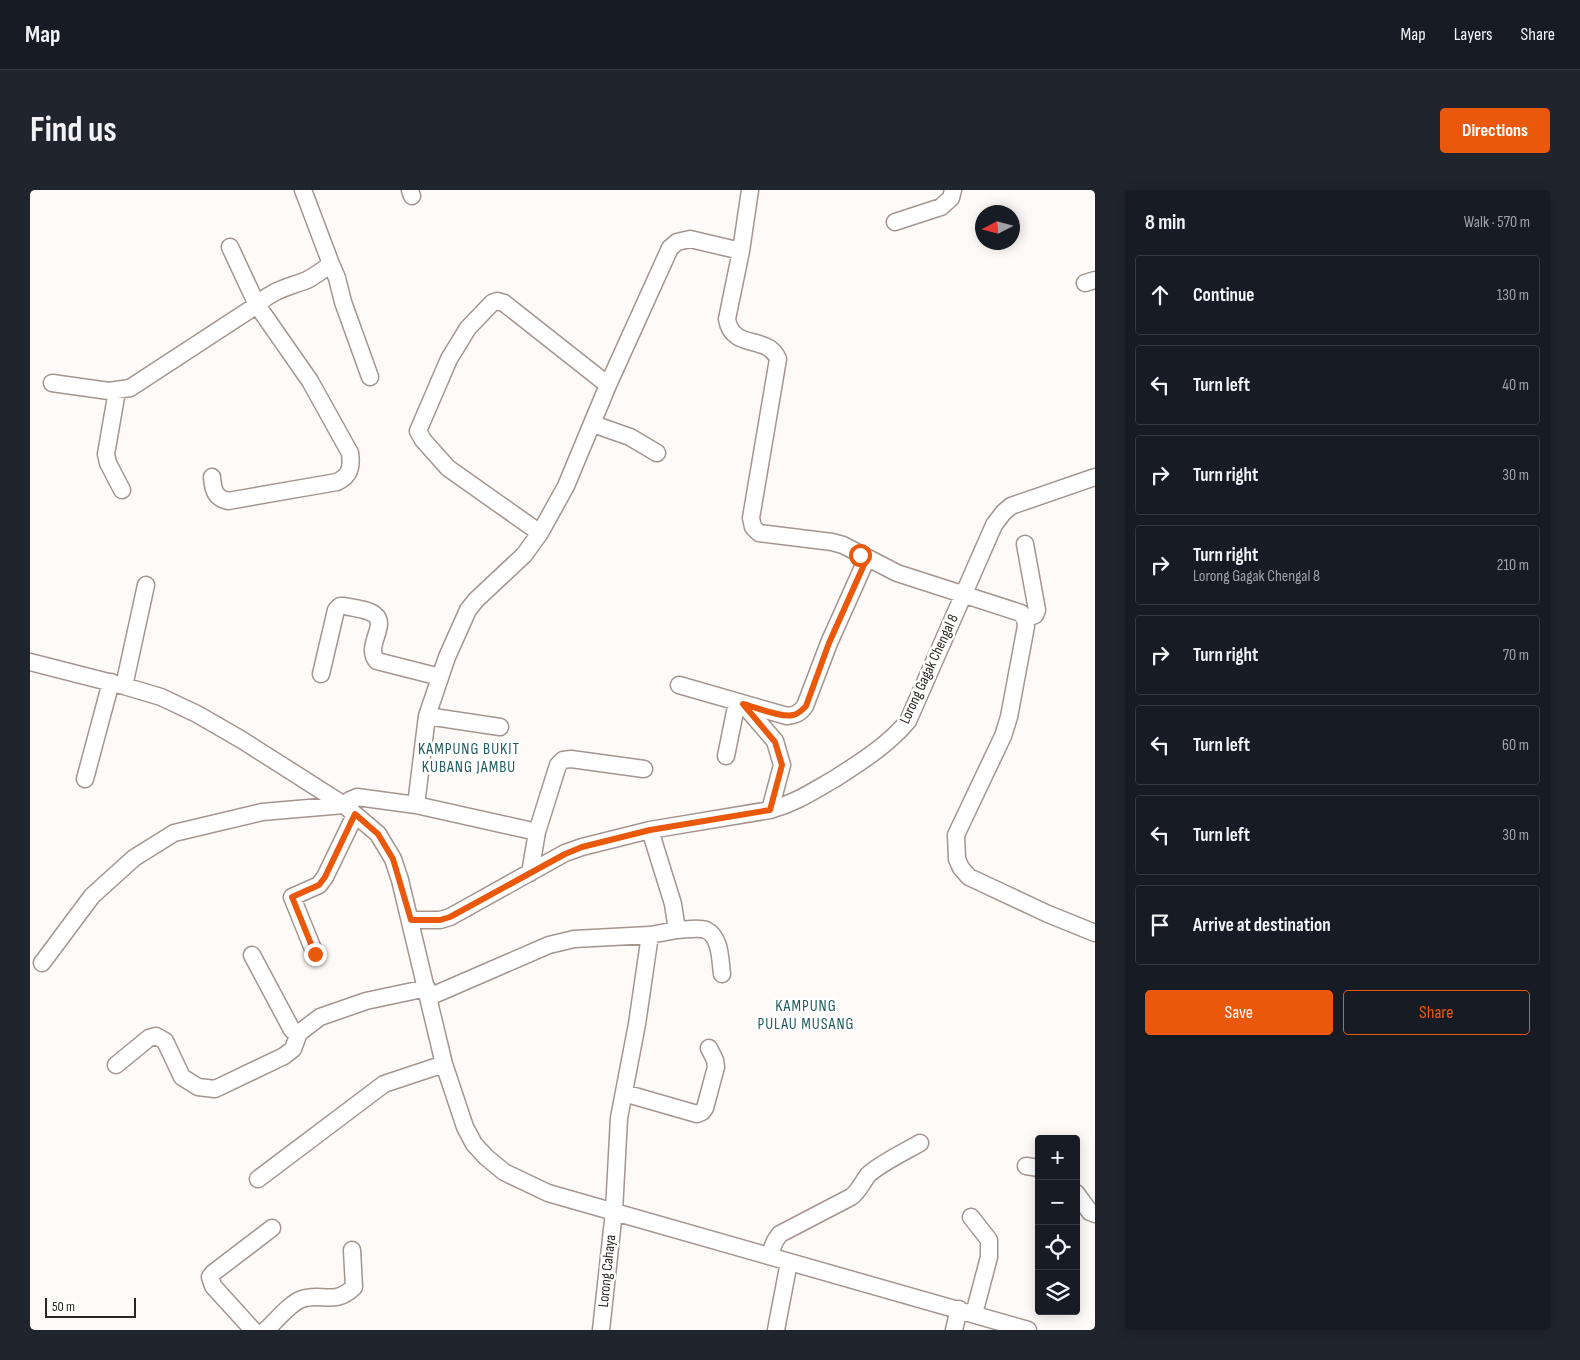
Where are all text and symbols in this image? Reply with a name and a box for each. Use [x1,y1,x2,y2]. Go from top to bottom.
text: Map [25,20,60,49]
text: Map [1401,24,1426,45]
text: Layers [1454,24,1493,45]
text: Share [1521,24,1555,45]
button: Directions [1440,108,1550,153]
text: Find us [30,109,117,152]
north arrow [975,205,1020,250]
text: 8 min [1145,210,1186,235]
text: Walk · 570 m [1464,213,1530,232]
icon: ahead [1146,281,1174,309]
text: Continue [1193,284,1254,307]
text: 130 m [1497,286,1529,305]
icon: left [1146,371,1174,399]
text: Turn left [1193,374,1250,397]
text: 40 m [1502,376,1529,395]
icon: right [1146,461,1174,489]
text: Turn right [1193,464,1258,487]
text: 30 m [1502,466,1529,485]
route start [849,544,872,567]
text: Turn right [1193,544,1258,567]
icon: right [1146,551,1174,579]
text: 210 m [1497,556,1529,575]
text: Lorong Gagak Chengal 8 [1193,567,1320,586]
street label: Lorong Gagak Chengal 8 [895,611,963,727]
icon: right [1146,641,1174,669]
text: Turn right [1193,644,1258,667]
text: 70 m [1503,646,1529,665]
icon: left [1146,731,1174,759]
text: Turn left [1193,734,1250,757]
text: 60 m [1502,736,1529,755]
district label: KAMPUNG BUKIT KUBANG JAMBU [418,740,520,777]
icon: left [1146,821,1174,849]
text: Turn left [1193,824,1250,847]
text: 30 m [1502,826,1529,845]
icon: arrive [1146,911,1174,939]
text: Arrive at destination [1193,914,1331,937]
route end [304,943,327,966]
button: Save [1145,990,1333,1035]
button: Share [1343,990,1530,1035]
district label: KAMPUNG PULAU MUSANG [757,997,855,1034]
map controls [1035,1135,1080,1315]
button: + [1035,1135,1080,1180]
button: − [1035,1180,1080,1225]
button: locate [1035,1225,1080,1270]
street label: Lorong Cahaya [594,1234,620,1308]
button: layers [1035,1270,1080,1315]
scale bar [45,1295,136,1318]
text: 50 m [52,1298,75,1315]

